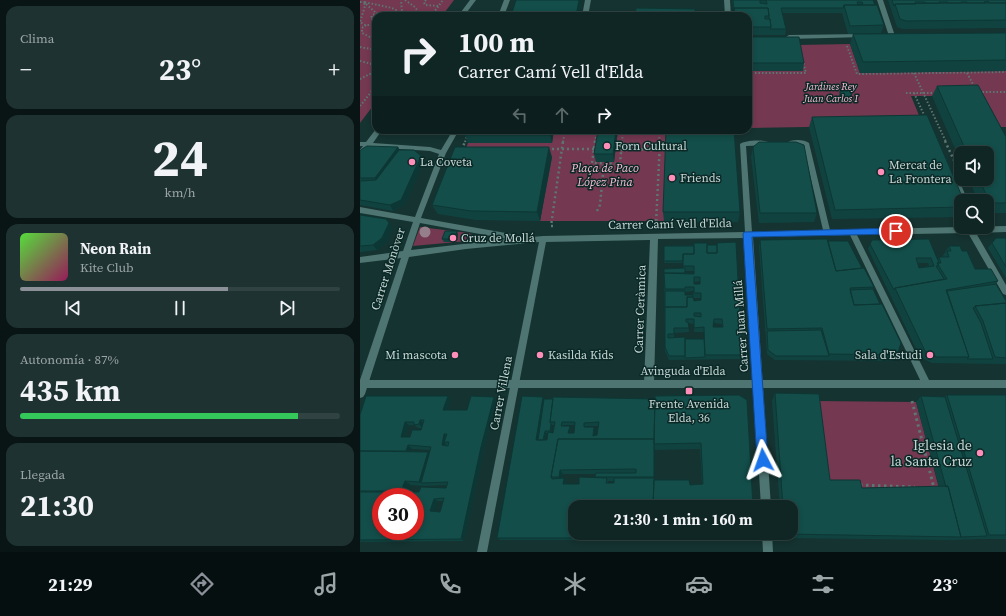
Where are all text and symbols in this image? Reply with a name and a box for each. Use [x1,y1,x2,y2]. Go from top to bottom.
text: 100 m [458,23,535,61]
icon: right [392,28,444,80]
text: Clima [20,30,54,47]
text: 23° [159,49,201,90]
text: − [20,54,32,84]
text: + [328,54,340,84]
text: Carrer Camí Vell d'Elda [458,59,643,84]
park label: Jardines Rey Juan Carlos I [802,80,859,105]
icon: left [509,104,531,126]
icon: ahead [551,104,573,126]
icon: right [593,104,615,126]
text: 24 [152,122,208,193]
place label: Forn Cultural [615,138,687,154]
marker: Forn Cultural [602,141,612,151]
map controls [954,146,994,234]
button: sound [954,146,994,186]
place label: La Coveta [420,154,473,170]
marker: La Coveta [407,157,417,167]
place label: Mercat de La Frontera [889,157,952,187]
park label: Plaça de Paco López Pina [570,160,639,190]
marker: Mercat de La Frontera [876,167,886,177]
place label: Friends [680,170,721,186]
marker: Friends [667,173,677,183]
text: km/h [165,184,195,201]
button: search [954,194,994,234]
pin [879,214,913,248]
street label: Carrer Camí Vell d'Elda [608,215,733,233]
icon: arrive [885,220,907,242]
street label: Carrer Monòver [367,226,409,312]
place label: Cruz de Mollá [461,230,536,246]
marker: Cruz de Mollá [448,233,458,243]
text: Neon Rain [80,238,151,259]
text: Kite Club [80,259,133,276]
street label: Carrer Ceràmica [630,264,650,354]
street label: Carrer Juan Millá [730,278,752,373]
icon: previous [62,297,84,319]
icon: pause [169,297,191,319]
icon: next [276,297,298,319]
place label: Mi mascota [385,347,448,363]
place label: Kasilda Kids [548,347,614,363]
place label: Sala d'Estudi [855,347,922,363]
marker: Mi mascota [450,350,460,360]
marker: Kasilda Kids [535,350,545,360]
marker: Sala d'Estudi [925,350,935,360]
text: Autonomía · 87% [20,351,119,368]
street label: Carrer Villena [486,354,516,431]
street label: Avinguda d'Elda [640,363,726,379]
text: 435 km [20,370,120,411]
marker: Frente Avenida Elda, 36 [684,386,694,396]
place label: Frente Avenida Elda, 36 [649,396,730,426]
place label: Iglesia de la Santa Cruz [891,435,973,471]
position arrow [742,439,784,481]
marker: Iglesia de la Santa Cruz [975,448,985,458]
text: Llegada [20,466,65,483]
text: 21:30 [20,485,94,526]
speed limit sign: 30 [372,488,424,540]
text: 21:30 · 1 min · 160 m [614,509,753,530]
icon: directions [188,570,216,598]
icon: music [312,570,340,598]
icon: phone [436,570,464,598]
icon: climate [561,570,589,598]
icon: car [685,570,713,598]
icon: filters [809,570,837,598]
text: 21:29 [48,572,92,597]
text: 23° [933,572,958,597]

